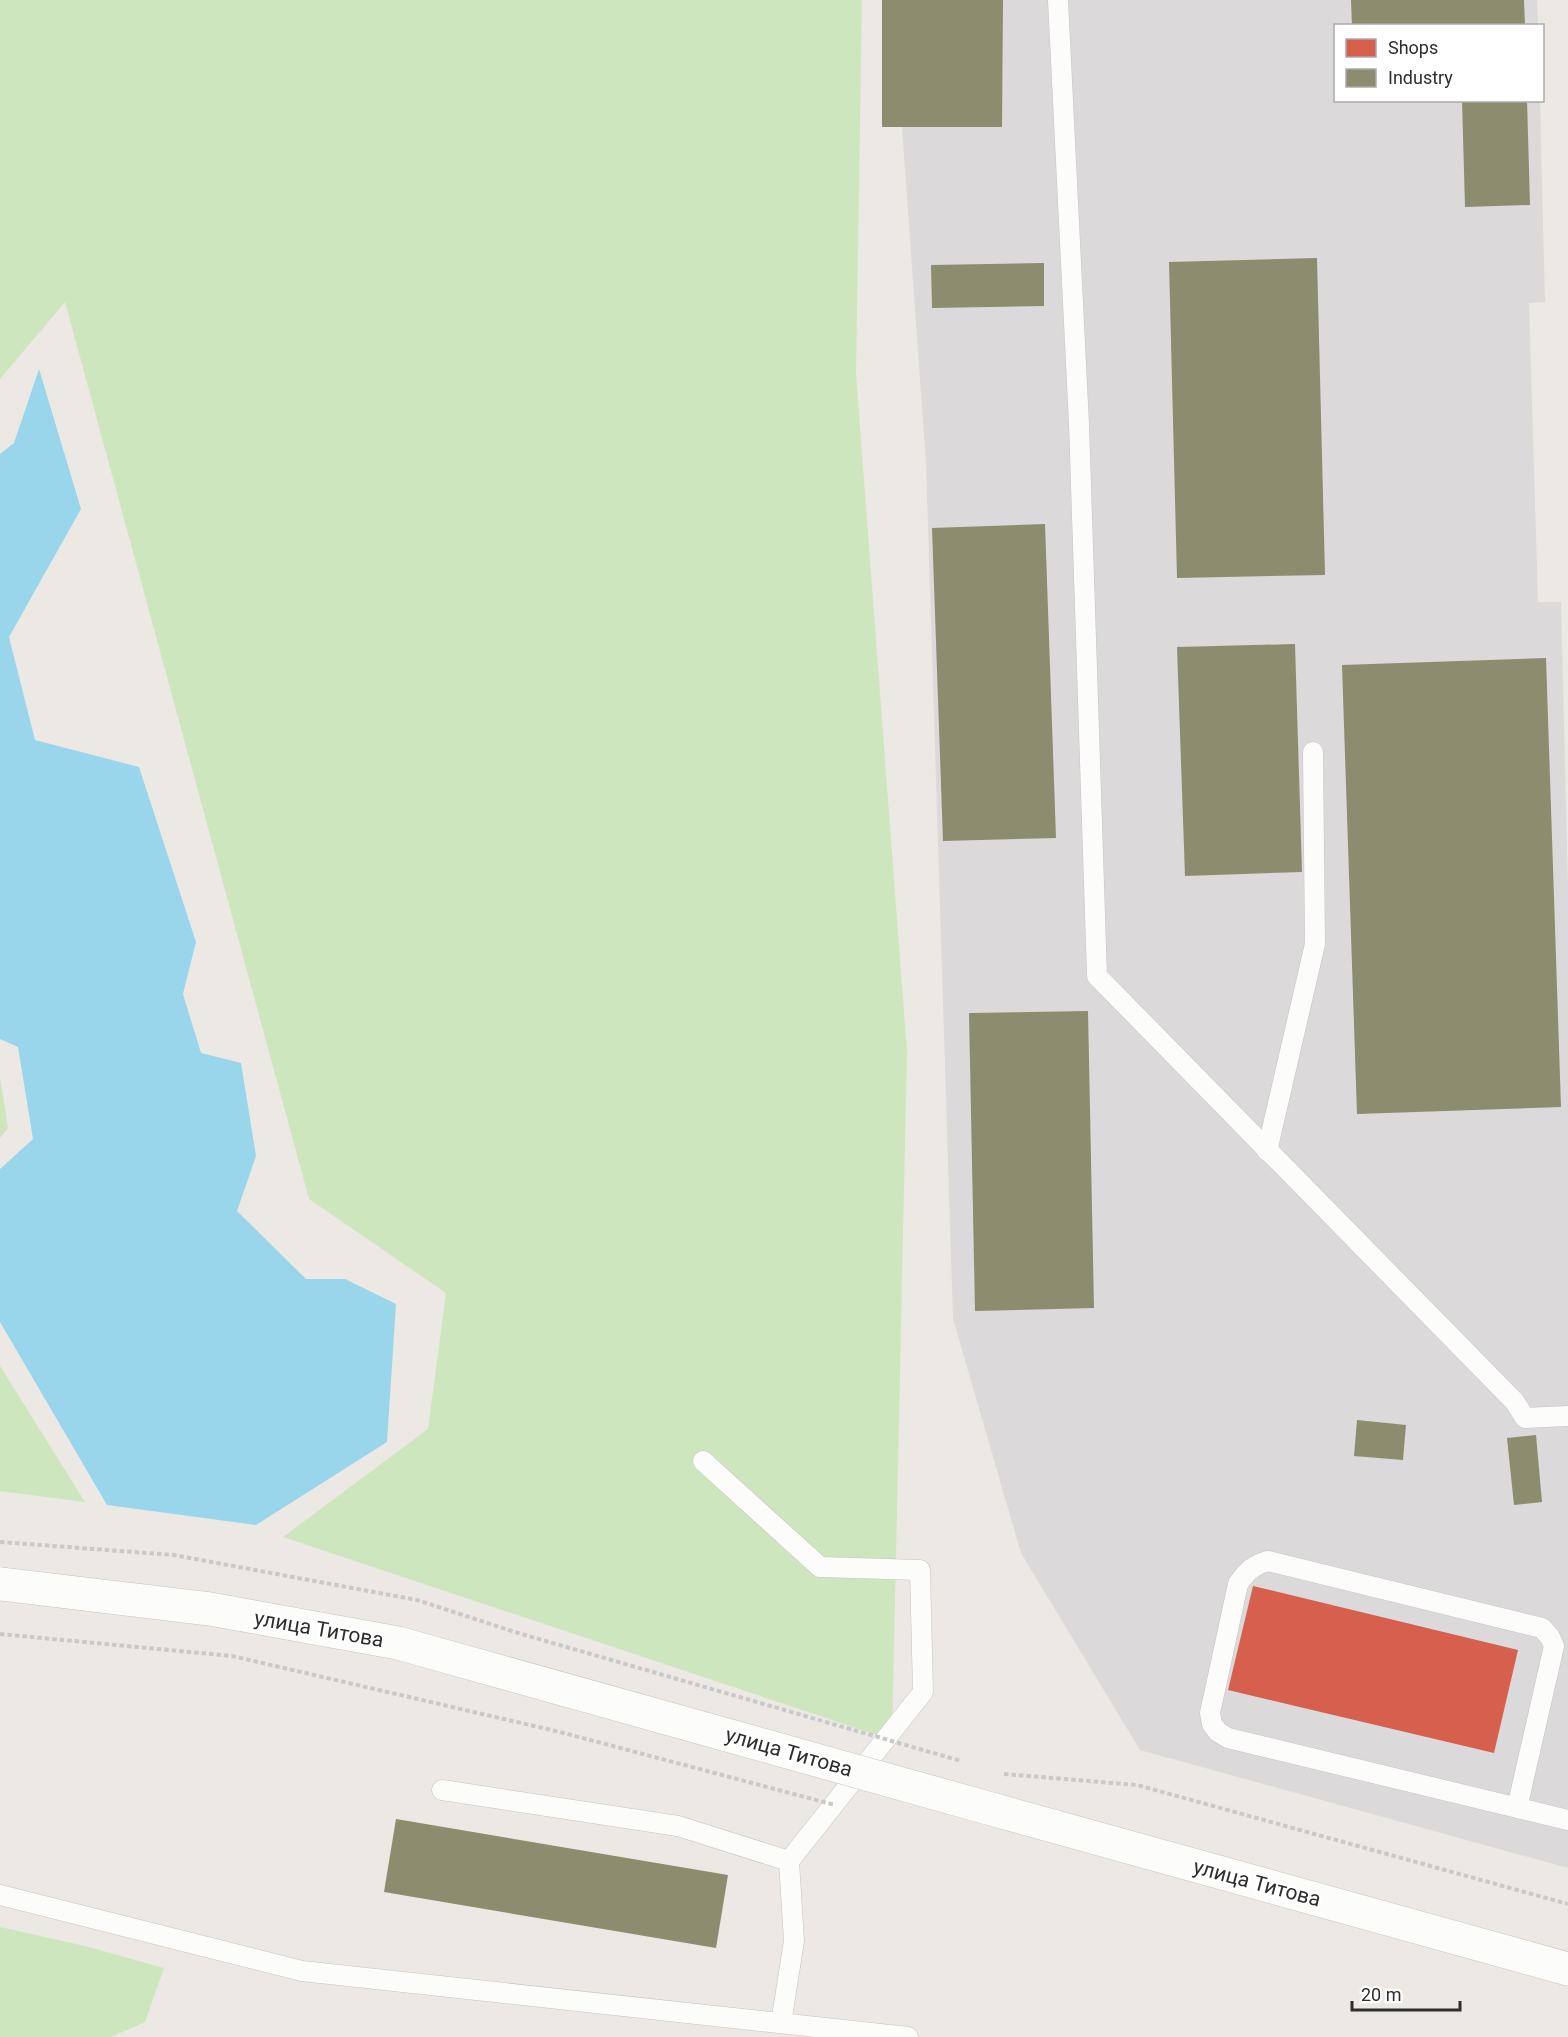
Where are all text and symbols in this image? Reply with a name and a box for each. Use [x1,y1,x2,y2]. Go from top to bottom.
legend [1334,24,1544,102]
text: Shops [1388,37,1438,58]
text: Industry [1388,67,1453,88]
street label: улица Титова [252,1606,386,1652]
street label: улица Титова [723,1722,855,1782]
street label: улица Титова [1191,1854,1323,1912]
scale bar [1352,1974,1460,2012]
text: 20 m [1361,1984,1401,2005]

